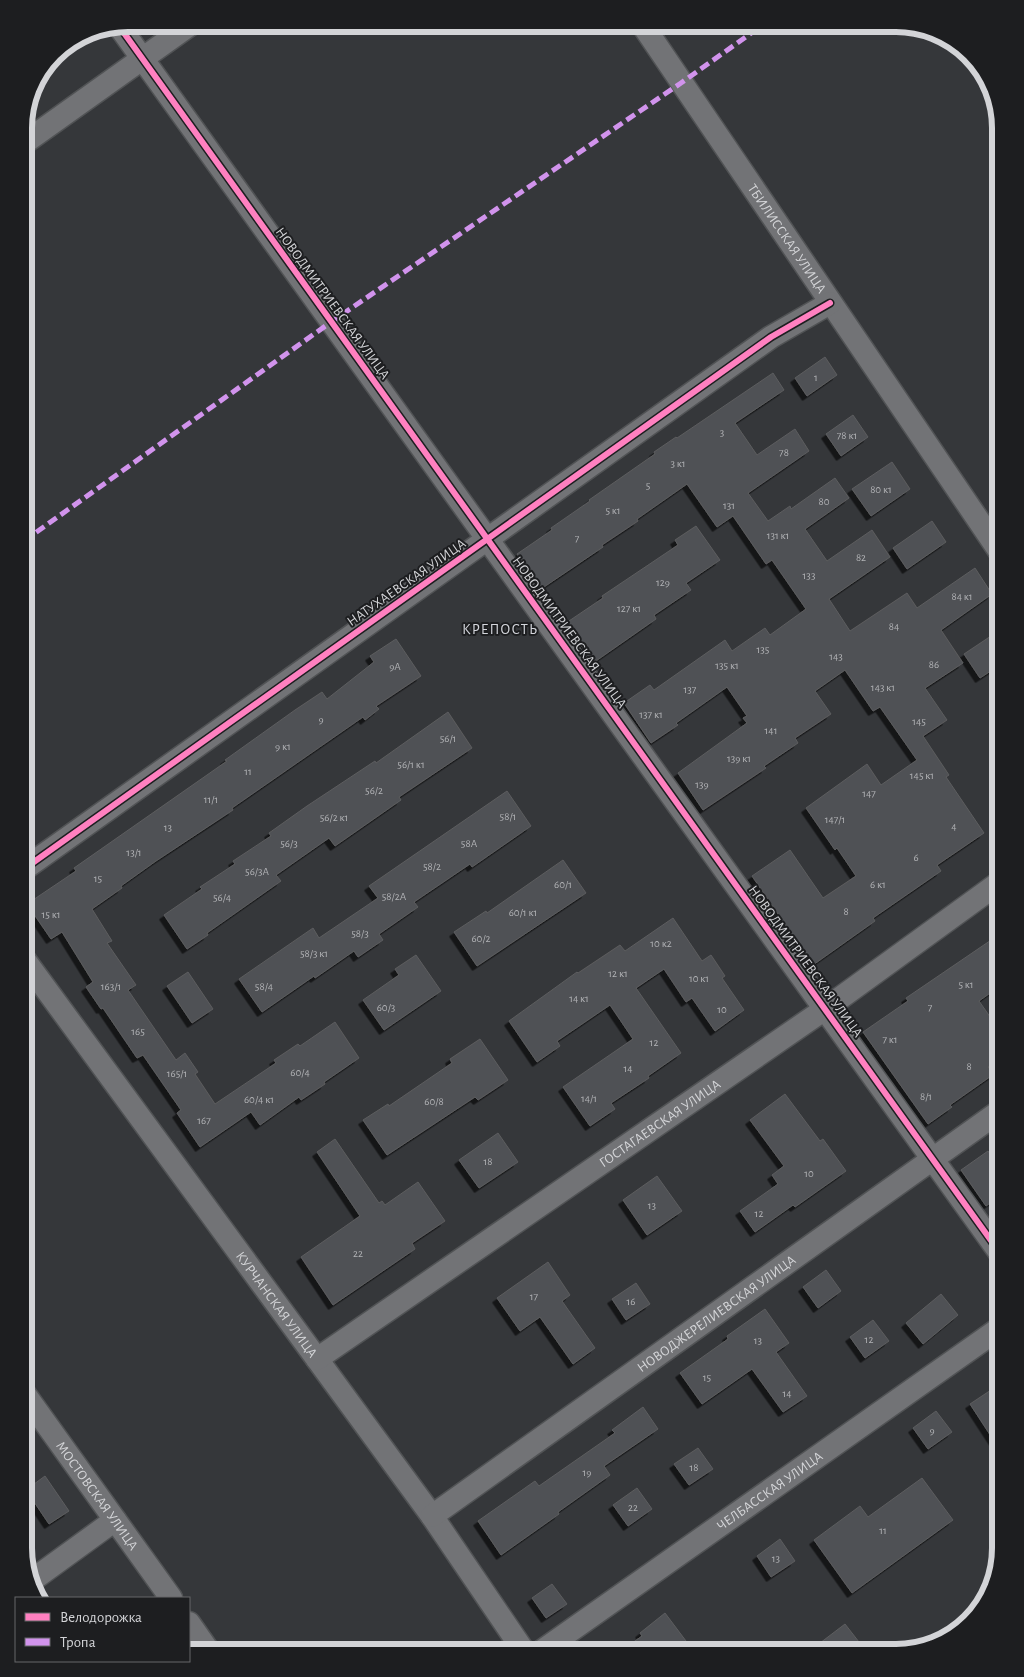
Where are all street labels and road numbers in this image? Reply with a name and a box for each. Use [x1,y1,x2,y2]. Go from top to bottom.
street label: ТБИЛИССКАЯ УЛИЦА [745,182,828,296]
street label: НОВОДМИТРИЕВСКАЯ УЛИЦА [273,225,392,382]
street label: НАТУХАЕВСКАЯ УЛИЦА [345,537,468,629]
street label: НОВОДМИТРИЕВСКАЯ УЛИЦА [510,554,629,711]
street label: НОВОДМИТРИЕВСКАЯ УЛИЦА [746,883,865,1040]
street label: ГОСТАГАЕВСКАЯ УЛИЦА [597,1077,723,1170]
street label: КУРЧАНСКАЯ УЛИЦА [233,1249,320,1361]
street label: НОВОДЖЕРЕЛИЕВСКАЯ УЛИЦА [635,1253,798,1375]
street label: МОСТОВСКАЯ УЛИЦА [53,1439,140,1553]
street label: ЧЕЛБАССКАЯ УЛИЦА [715,1449,826,1533]

